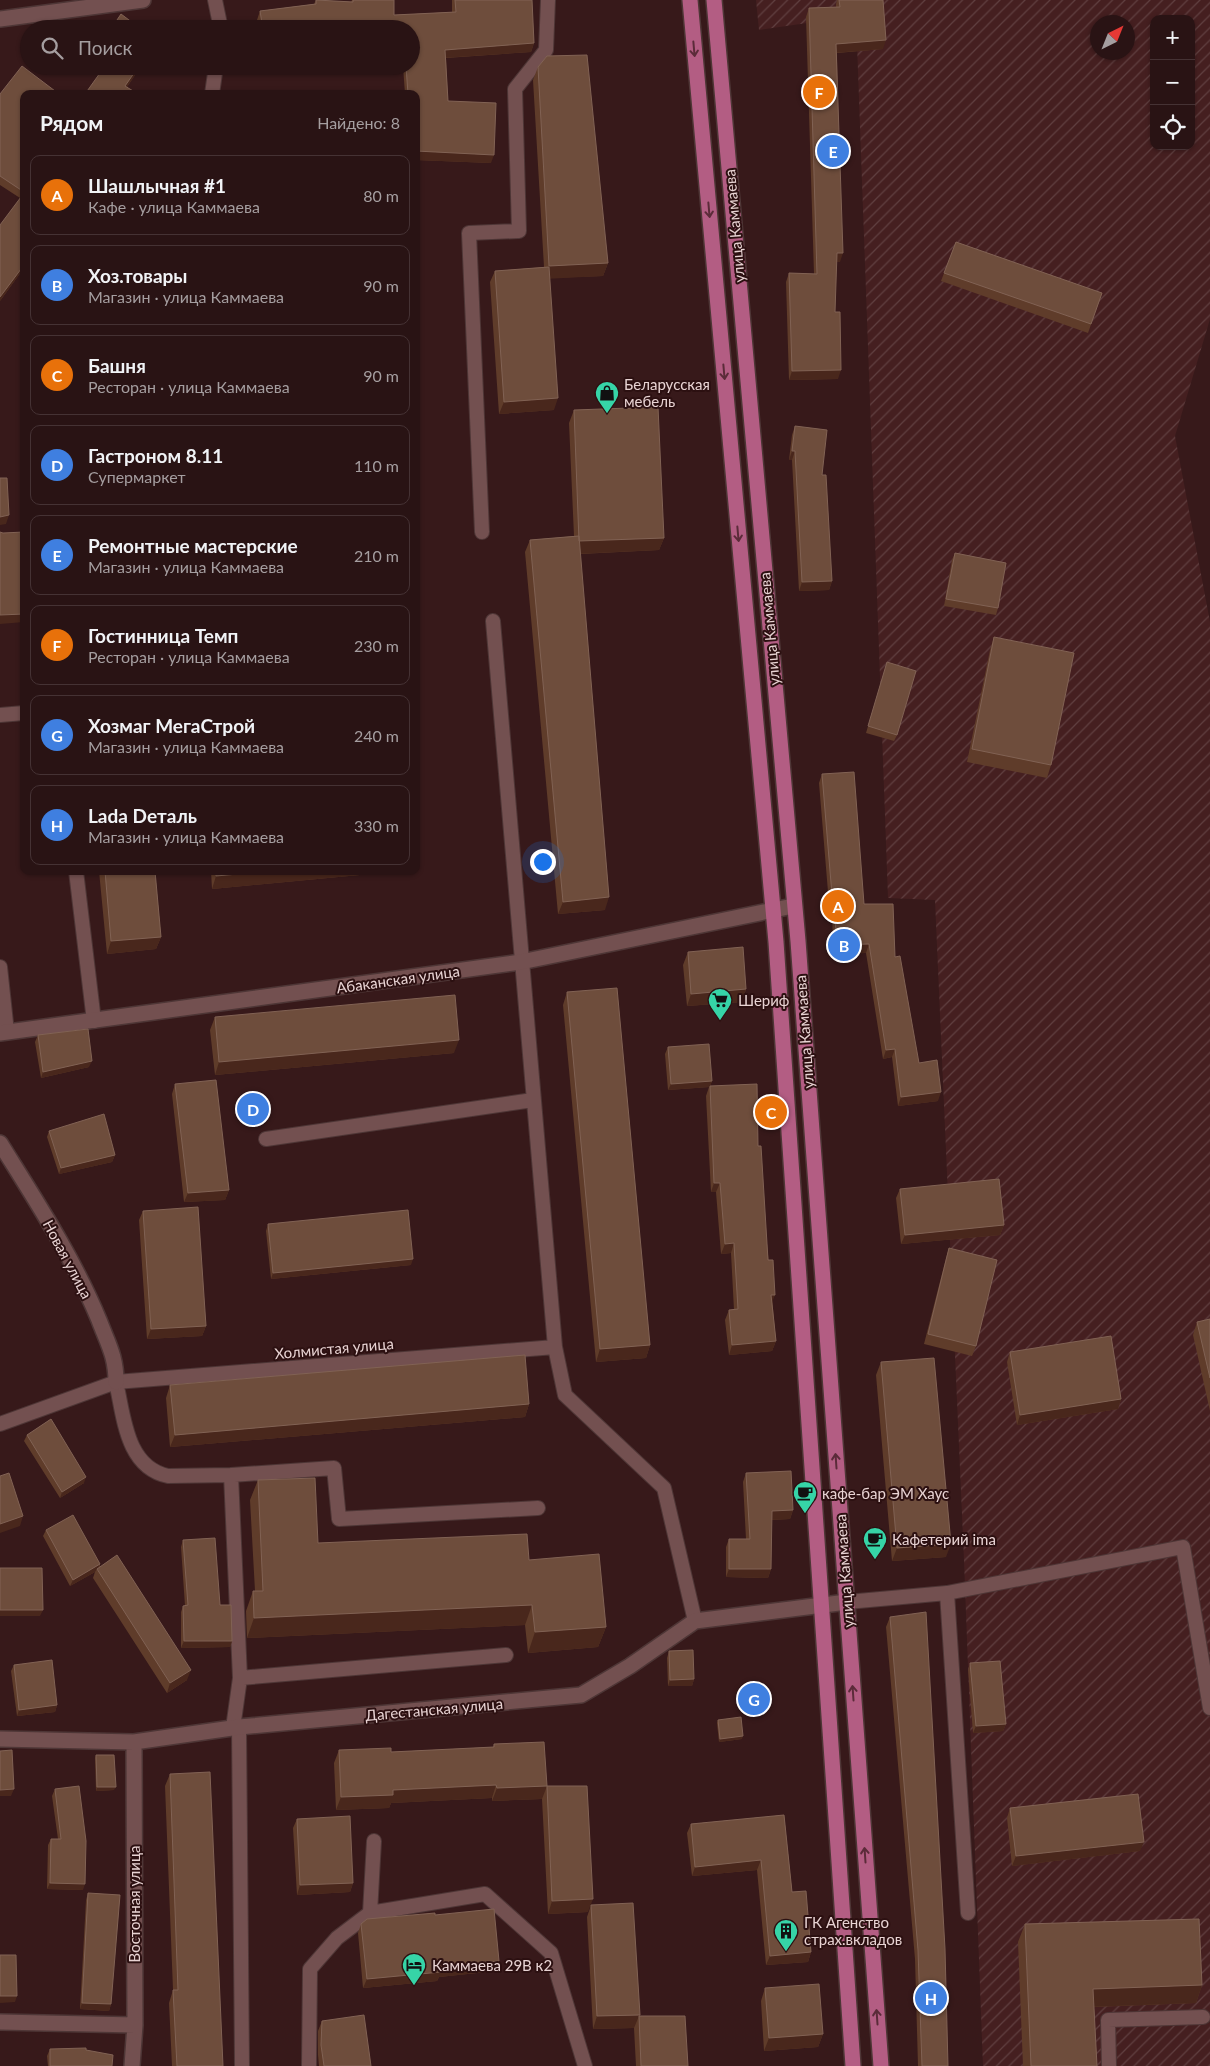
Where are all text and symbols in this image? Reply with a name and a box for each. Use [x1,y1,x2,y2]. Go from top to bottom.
north arrow [1090,15,1135,60]
map controls [1150,15,1195,150]
button: + [1150,15,1195,60]
search box [20,20,420,75]
icon: search [38,34,66,62]
text: Поиск [78,36,132,59]
one-way arrow [689,40,699,56]
button: − [1150,60,1195,105]
pin: F [803,73,835,111]
button: locate [1150,105,1195,150]
text: Рядом [40,110,103,135]
text: Найдено: 8 [317,113,400,132]
pin: E [817,132,849,170]
street label: улица Каммаева [720,169,748,283]
text: Шашлычная #1 [88,174,226,197]
text: A [51,186,63,205]
text: 80 m [363,186,399,205]
text: Кафе · улица Каммаева [88,197,260,216]
one-way arrow [704,202,714,218]
text: Хоз.товары [88,264,187,287]
text: B [52,276,62,295]
text: 90 m [363,276,399,295]
text: Магазин · улица Каммаева [88,287,284,306]
text: Башня [88,354,146,377]
one-way arrow [719,364,728,380]
text: C [52,366,62,385]
text: 90 m [363,366,399,385]
place label: Беларусская мебель [624,375,710,410]
text: Ресторан · улица Каммаева [88,377,290,396]
shop icon: Беларусская мебель [594,380,620,414]
text: Гастроном 8.11 [88,444,223,467]
text: D [51,456,63,475]
text: 110 m [354,456,399,475]
text: Супермаркет [88,467,186,486]
one-way arrow [734,526,743,542]
text: Ремонтные мастерские [88,534,298,557]
text: E [52,546,62,565]
text: 210 m [354,546,399,565]
text: Магазин · улица Каммаева [88,557,284,576]
street label: улица Каммаева [755,572,783,686]
text: Гостинница Темп [88,624,238,647]
text: F [52,636,62,655]
text: 230 m [354,636,399,655]
text: Ресторан · улица Каммаева [88,647,290,666]
text: Хозмаг МегаСтрой [88,714,255,737]
text: G [51,726,63,745]
text: 240 m [354,726,399,745]
text: Магазин · улица Каммаева [88,737,284,756]
text: Lada Dеталь [88,804,197,827]
text: H [51,816,63,835]
text: 330 m [354,816,399,835]
text: Магазин · улица Каммаева [88,827,284,846]
your location [530,849,556,875]
pin: A [822,887,854,925]
pin: B [828,926,860,964]
street label: Абаканская улица [335,961,461,997]
street label: улица Каммаева [791,975,817,1089]
supermarket icon: Шериф [707,987,733,1021]
place label: Шериф [738,991,789,1009]
pin: D [237,1090,269,1128]
pin: C [755,1093,787,1131]
street label: Новая улица [40,1216,96,1302]
street label: Холмистая улица [274,1334,394,1362]
one-way arrow [831,1454,841,1470]
cafe icon: кафе-бар ЭМ Хаус [792,1480,818,1514]
place label: кафе-бар ЭМ Хаус [822,1484,949,1502]
street label: улица Каммаева [831,1514,857,1628]
cafe icon: Кафетерий ima [862,1526,888,1560]
place label: Кафетерий ima [892,1530,996,1548]
pin: G [738,1680,770,1718]
one-way arrow [849,1686,858,1702]
street label: Дагестанская улица [364,1694,504,1724]
street label: Восточная улица [125,1846,143,1962]
one-way arrow [861,1848,870,1864]
place label: ГК Агенство страх.вкладов [804,1913,902,1948]
building icon: ГК Агенство страх.вкладов [773,1918,799,1952]
hotel icon: Каммаева 29В к2 [401,1952,427,1986]
place label: Каммаева 29В к2 [432,1956,552,1974]
pin: H [915,1979,947,2017]
one-way arrow [873,2010,882,2026]

